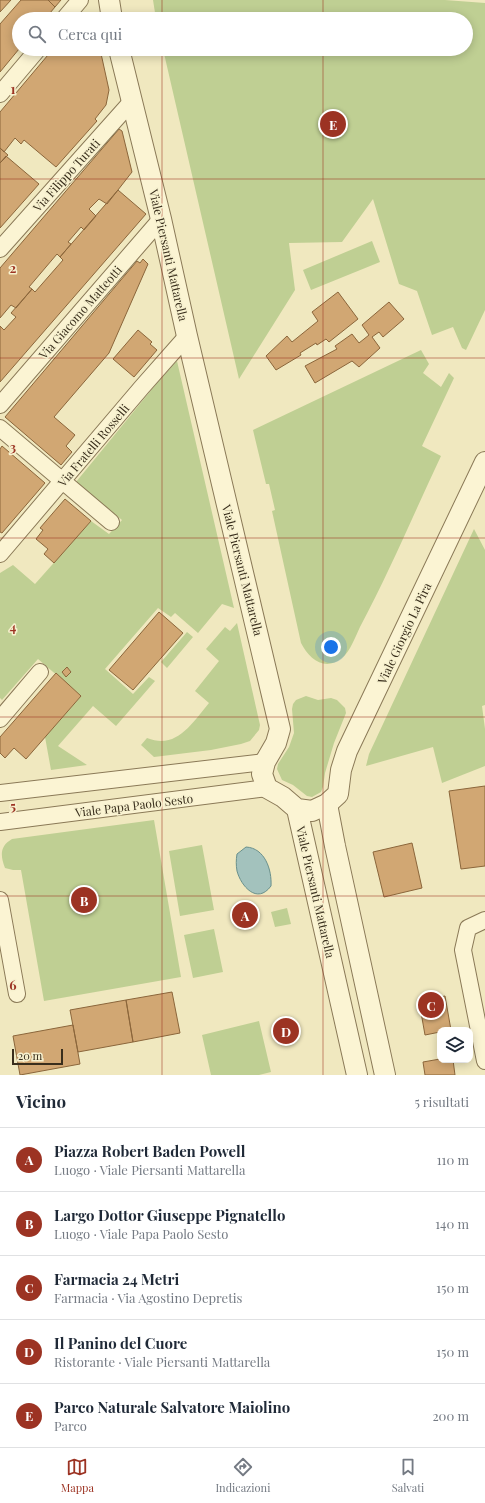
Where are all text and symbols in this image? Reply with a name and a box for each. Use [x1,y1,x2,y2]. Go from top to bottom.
search box [12,12,473,56]
icon: search [26,23,48,45]
text: Cerca qui [58,24,122,44]
text: 1 [11,80,16,97]
pin: E [320,109,346,139]
street label: Via Filippo Turati [28,135,103,216]
street label: Viale Piersanti Mattarella [146,187,192,322]
text: 2 [10,259,17,276]
street label: Via Giacomo Matteotti [34,262,125,363]
street label: Via Fratelli Rosselli [53,400,133,490]
text: 3 [10,438,16,455]
street label: Viale Piersanti Mattarella [219,502,267,637]
street label: Viale Giorgio La Pira [373,580,435,687]
text: 4 [10,618,17,635]
your location [321,637,341,657]
street label: Viale Papa Paolo Sesto [73,790,194,820]
text: 5 [10,797,16,814]
street label: Viale Piersanti Mattarella [293,824,339,959]
pin: B [71,885,97,915]
pin: A [232,900,258,930]
text: 6 [9,976,17,993]
pin: C [418,990,444,1020]
pin: D [273,1016,299,1046]
map controls [437,1027,473,1063]
button: layers [437,1027,473,1063]
scale bar [12,1047,63,1066]
text: 20 m [18,1048,42,1063]
text: Vicino [16,1090,66,1112]
text: 5 risultati [414,1093,469,1110]
text: Piazza Robert Baden Powell [54,1141,246,1161]
text: A [25,1151,33,1168]
text: 110 m [437,1151,469,1168]
text: Luogo · Viale Piersanti Mattarella [54,1161,246,1178]
text: Largo Dottor Giuseppe Pignatello [54,1205,285,1225]
text: B [25,1215,33,1232]
text: 140 m [435,1215,469,1232]
text: Luogo · Viale Papa Paolo Sesto [54,1225,228,1242]
text: Farmacia 24 Metri [54,1269,179,1289]
text: C [24,1279,34,1296]
text: 150 m [436,1279,469,1296]
text: Farmacia · Via Agostino Depretis [54,1289,242,1306]
text: Il Panino del Cuore [54,1333,187,1353]
text: D [24,1343,34,1360]
text: 150 m [436,1343,469,1360]
text: Ristorante · Viale Piersanti Mattarella [54,1353,270,1370]
text: Parco Naturale Salvatore Maiolino [54,1397,290,1417]
text: E [25,1407,33,1424]
text: 200 m [432,1407,469,1424]
text: Parco [54,1417,87,1434]
tab: Mappa [61,1456,94,1495]
tab: Indicazioni [215,1456,270,1495]
tab: Salvati [392,1456,424,1495]

